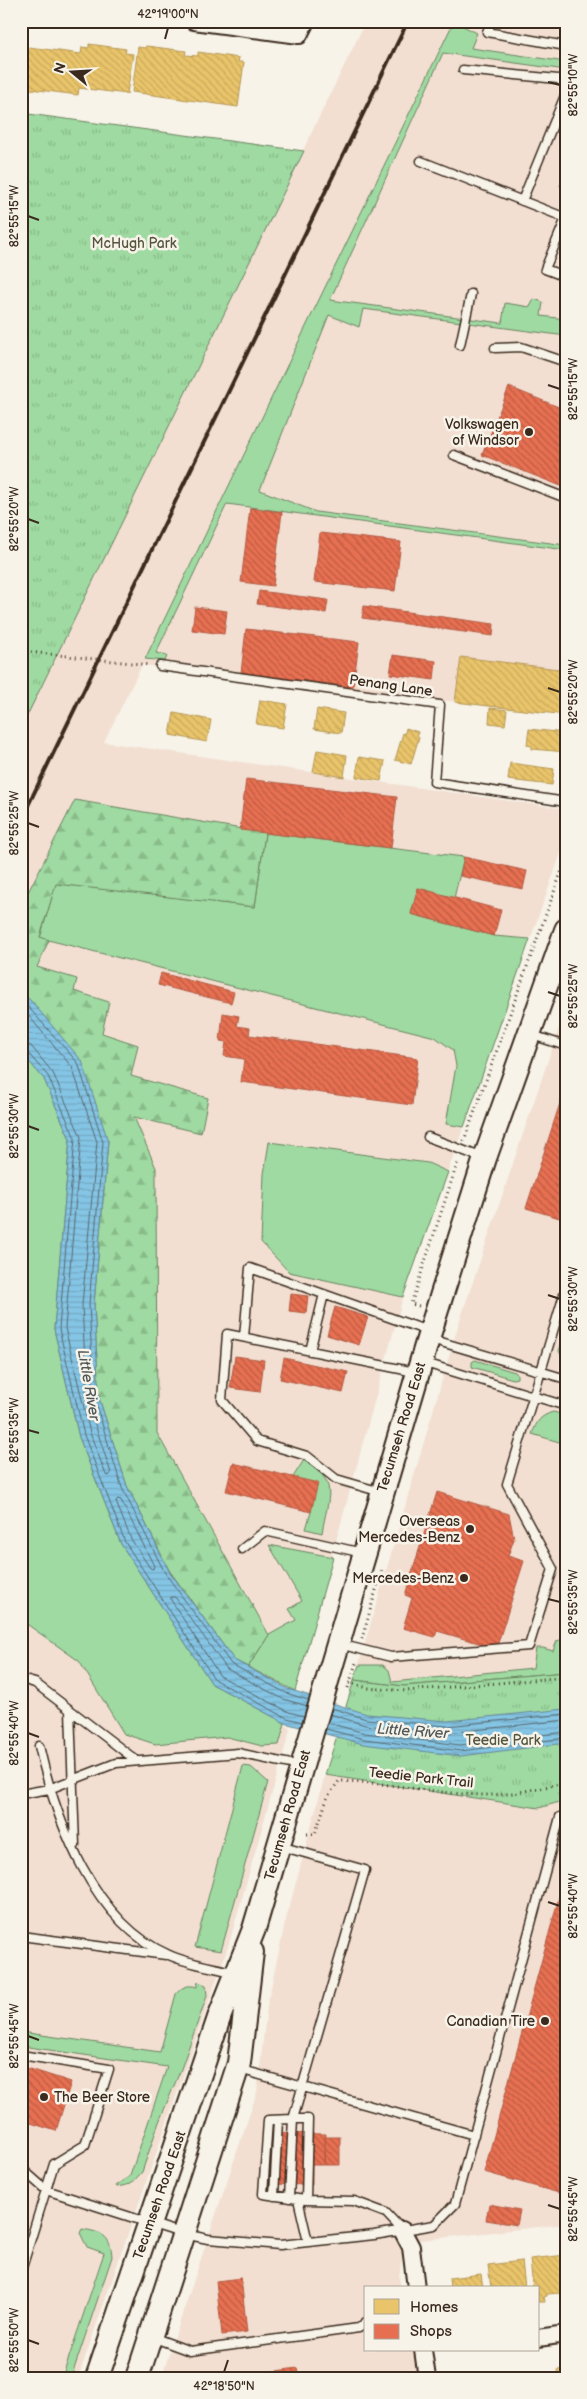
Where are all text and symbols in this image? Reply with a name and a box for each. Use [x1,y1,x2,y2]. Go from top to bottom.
text: 42°19'00"N [137,7,199,22]
north arrow [48,48,98,98]
text: 82°55'10"W [566,54,581,116]
text: N [50,61,70,76]
text: 82°55'15"W [7,185,22,247]
park label: McHugh Park [91,235,177,252]
text: 82°55'15"W [566,358,581,420]
place label: Volkswagen of Windsor [445,416,520,449]
marker: Volkswagen of Windsor [523,426,535,438]
text: 82°55'20"W [7,486,22,552]
text: 82°55'20"W [566,659,581,725]
street label: Penang Lane [348,671,434,700]
text: 82°55'25"W [7,790,22,856]
text: 82°55'25"W [566,963,581,1029]
text: 82°55'30"W [7,1093,22,1159]
text: 82°55'30"W [566,1266,581,1332]
water label: Little River [73,1348,104,1424]
street label: Tecumseh Road East [374,1360,430,1494]
text: 82°55'35"W [7,1397,22,1463]
place label: Overseas Mercedes-Benz [358,1513,460,1546]
marker: Overseas Mercedes-Benz [464,1523,476,1535]
text: 82°55'35"W [566,1569,581,1635]
place label: Mercedes-Benz [352,1570,454,1587]
marker: Mercedes-Benz [458,1572,470,1584]
text: 82°55'40"W [7,1700,22,1766]
water label: Little River [376,1720,451,1744]
park label: Teedie Park [465,1732,541,1749]
street label: Tecumseh Road East [261,1747,314,1882]
street label: Teedie Park Trail [368,1764,474,1791]
text: 82°55'40"W [566,1873,581,1939]
text: 82°55'45"W [7,2003,22,2069]
place label: Canadian Tire [447,2013,535,2030]
marker: Canadian Tire [539,2015,551,2027]
place label: The Beer Store [54,2089,150,2106]
marker: The Beer Store [38,2091,50,2103]
street label: Tecumseh Road East [129,2128,190,2262]
text: 82°55'45"W [566,2176,581,2242]
legend [364,2286,540,2352]
text: Homes [410,2298,459,2317]
text: 82°55'50"W [7,2307,22,2373]
text: Shops [410,2322,453,2341]
text: 42°18'50"N [193,2379,255,2394]

